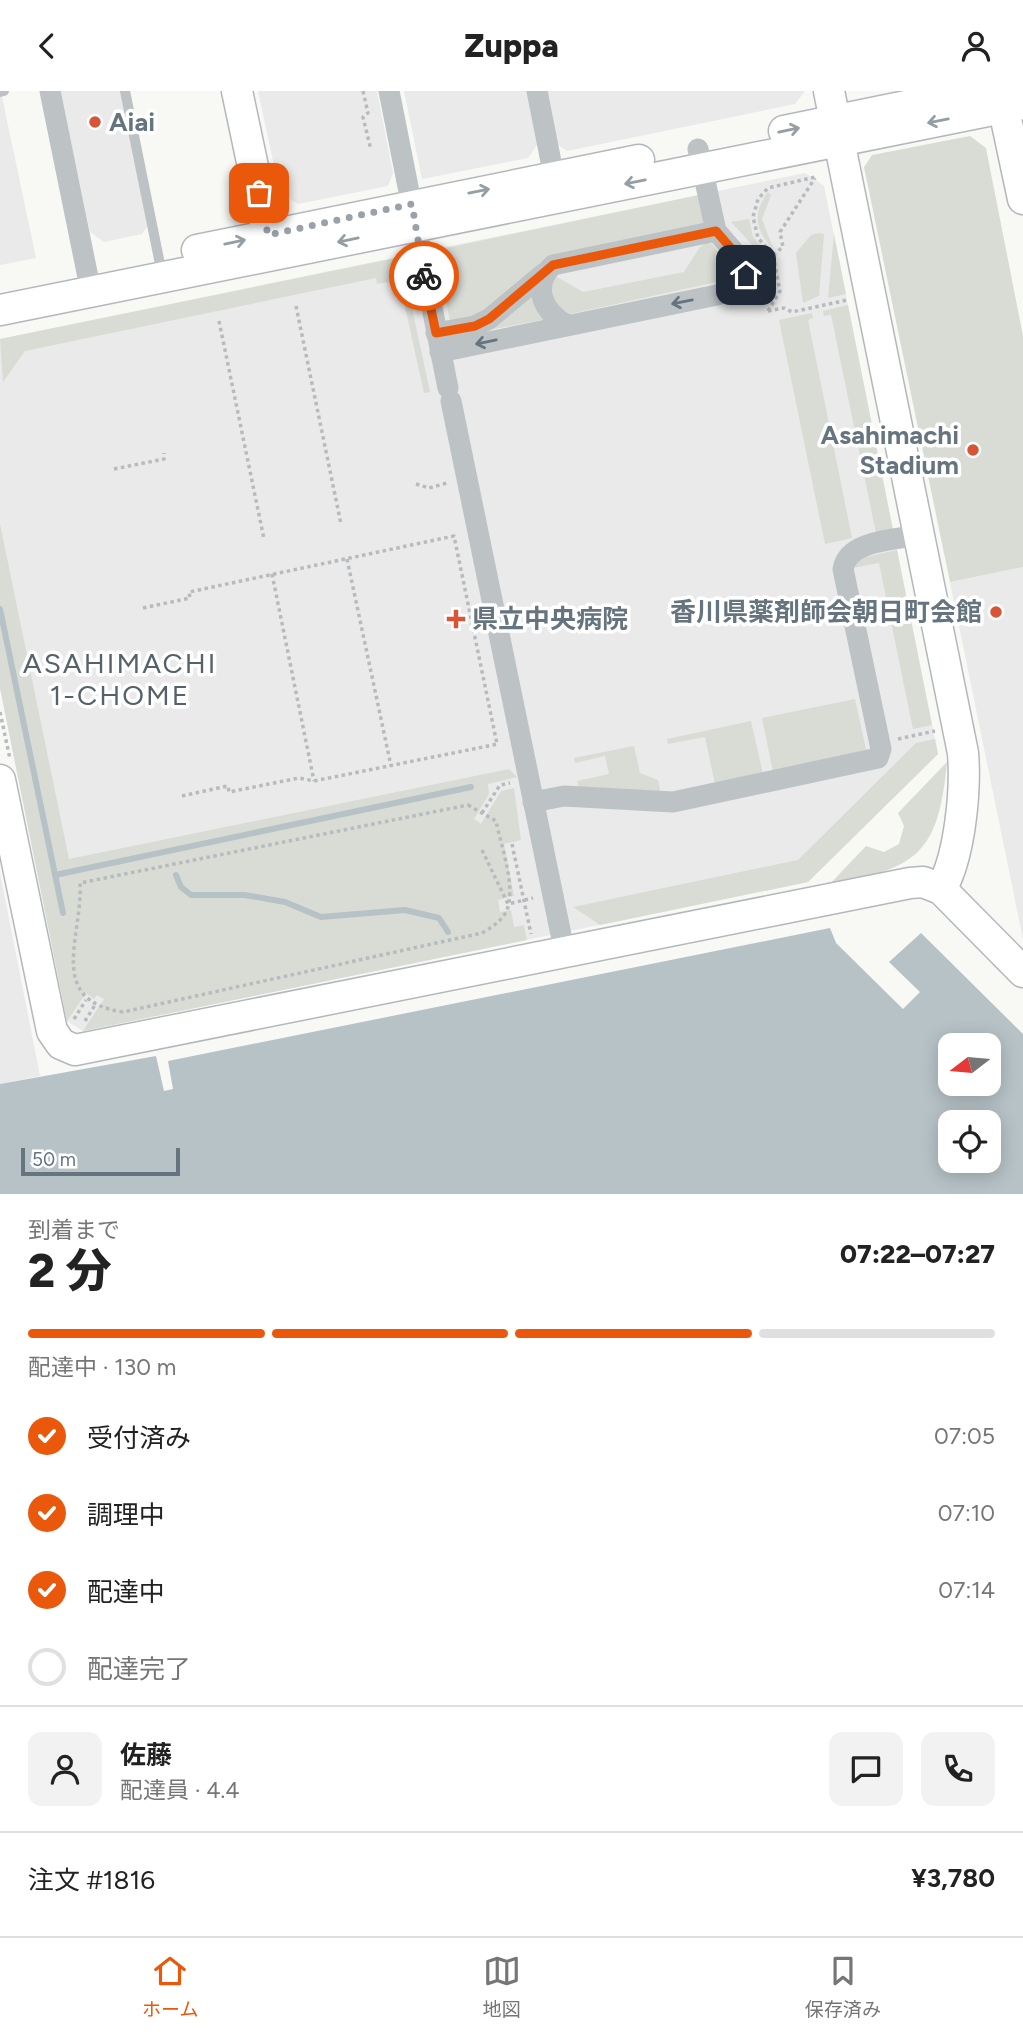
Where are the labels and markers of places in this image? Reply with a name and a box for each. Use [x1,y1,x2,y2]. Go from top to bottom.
place label: Aiai [109,106,155,138]
marker: Aiai [87,114,103,130]
pin [229,163,289,223]
pin [716,245,776,305]
place label: Asahimachi Stadium [820,419,959,481]
marker: Asahimachi Stadium [965,442,981,458]
place label: 香川県薬剤師会朝日町会館 [670,596,982,628]
place label: 県立中央病院 [472,603,628,635]
marker: 香川県薬剤師会朝日町会館 [988,604,1004,620]
marker: 県立中央病院 [446,609,466,629]

